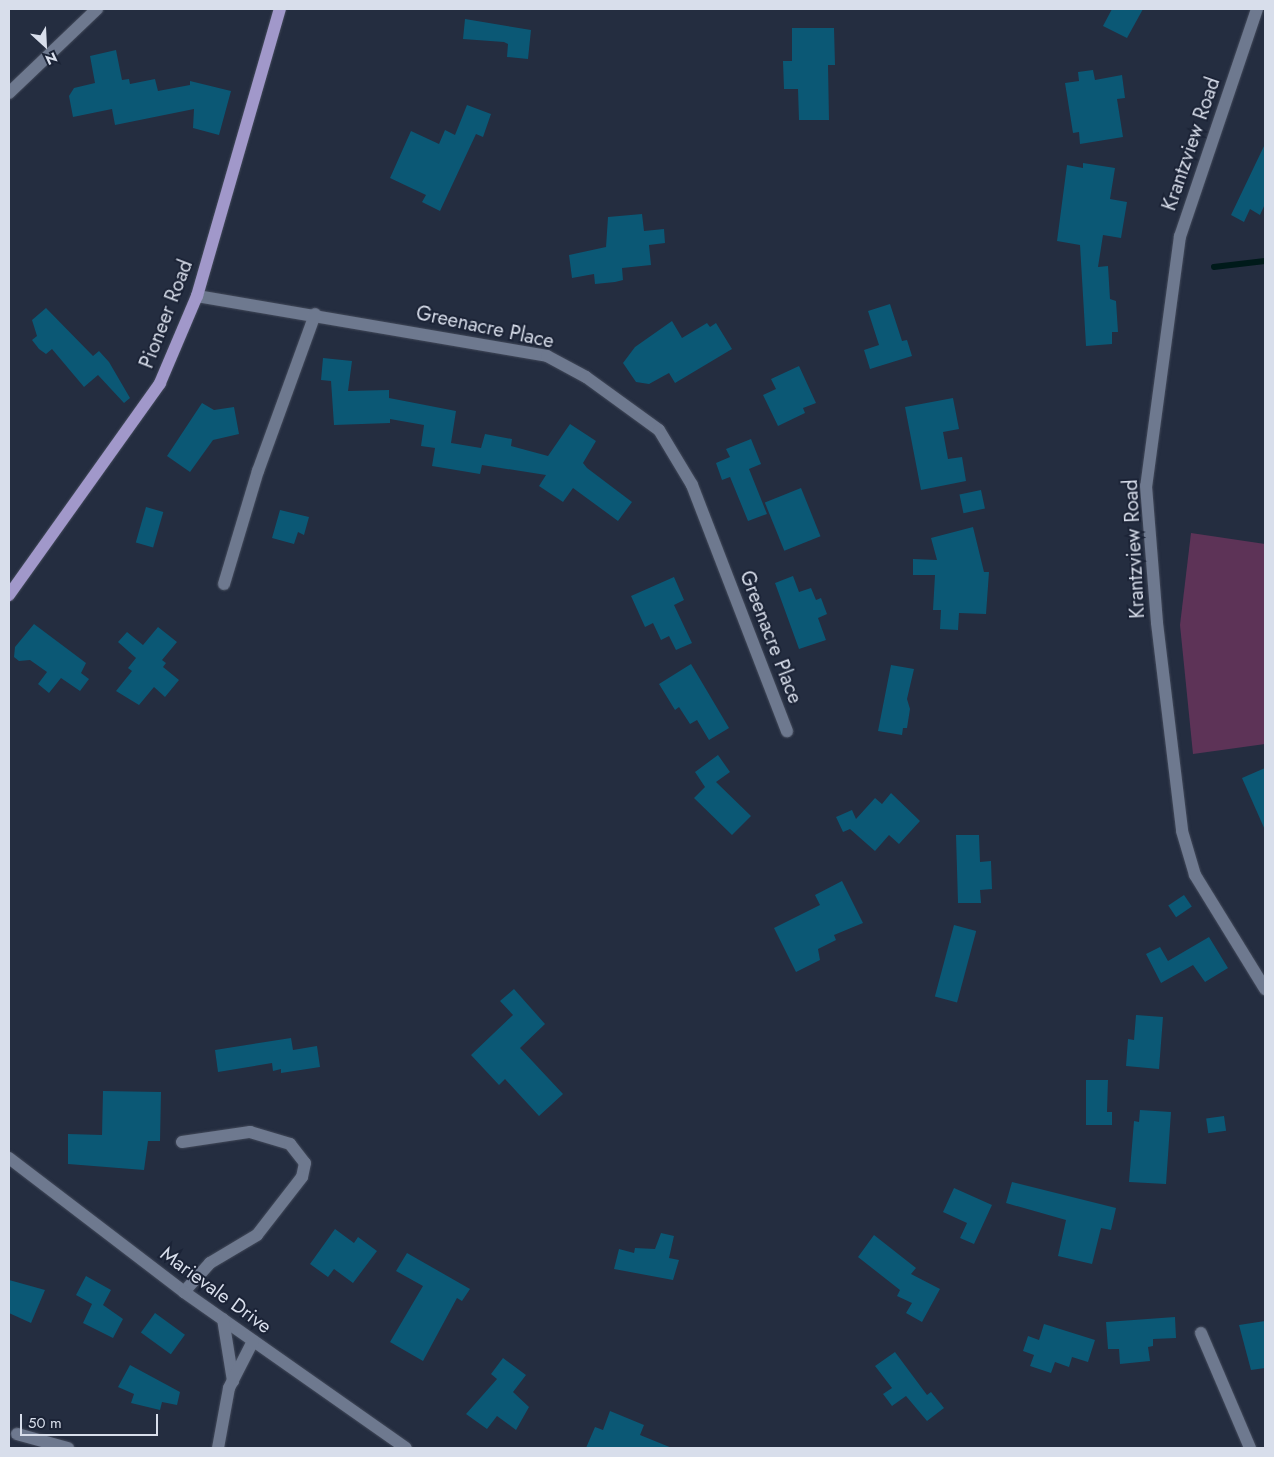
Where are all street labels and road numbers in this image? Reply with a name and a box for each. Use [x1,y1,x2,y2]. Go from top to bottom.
street label: Krantzview Road [1157,74,1225,214]
street label: Pioneer Road [134,256,198,372]
street label: Greenacre Place [414,301,556,353]
street label: Krantzview Road [1118,479,1150,619]
street label: Greenacre Place [735,567,807,707]
street label: Marievale Drive [156,1242,276,1338]

